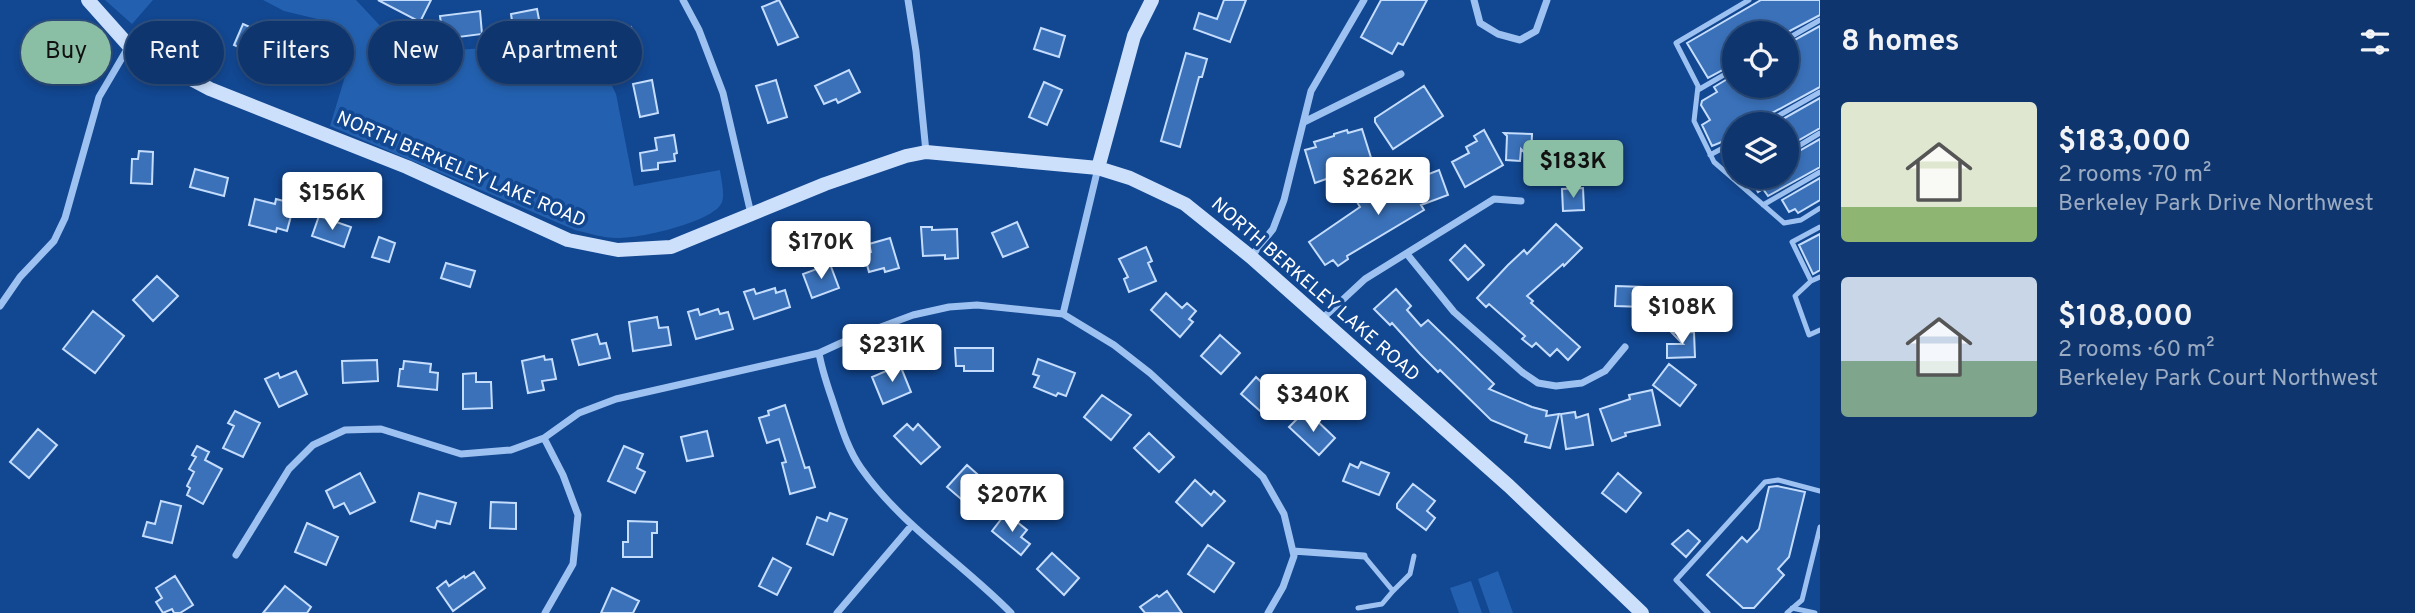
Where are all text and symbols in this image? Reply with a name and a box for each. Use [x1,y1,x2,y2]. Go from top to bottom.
chip: Buy [21,21,111,84]
chip: Rent [125,21,224,84]
chip: Filters [238,21,354,84]
chip: New [368,21,463,84]
chip: Apartment [477,21,642,84]
map controls [1722,21,1799,189]
button: locate [1722,21,1799,98]
icon: filters [2356,23,2394,61]
text: 8 homes [1841,24,1960,61]
street label: NORTH BERKELEY LAKE ROAD [333,106,589,234]
button: layers [1722,112,1799,189]
text: $183,000 [2058,124,2191,161]
icon: home [1897,130,1981,214]
pin: $183K [1524,140,1622,200]
text: $183K [1539,148,1607,177]
pin: $262K [1329,158,1427,217]
text: 2 rooms · 70 m² [2058,161,2211,190]
text: $262K [1342,165,1414,194]
pin: $156K [283,173,381,232]
text: $156K [298,180,366,209]
text: Berkeley Park Drive Northwest [2058,190,2374,219]
street label: NORTH BERKELEY LAKE ROAD [1206,193,1424,387]
pin: $170K [772,222,870,281]
text: $170K [788,229,854,258]
pin: $108K [1633,286,1731,346]
text: $108K [1648,294,1716,323]
text: $108,000 [2058,299,2193,336]
icon: home [1897,305,1981,389]
pin: $231K [843,324,941,384]
text: $231K [858,332,926,361]
text: 2 rooms · 60 m² [2058,336,2215,365]
text: Berkeley Park Court Northwest [2058,365,2378,394]
pin: $340K [1264,374,1362,434]
text: $340K [1276,382,1350,411]
pin: $207K [963,475,1061,534]
text: $207K [976,482,1048,511]

